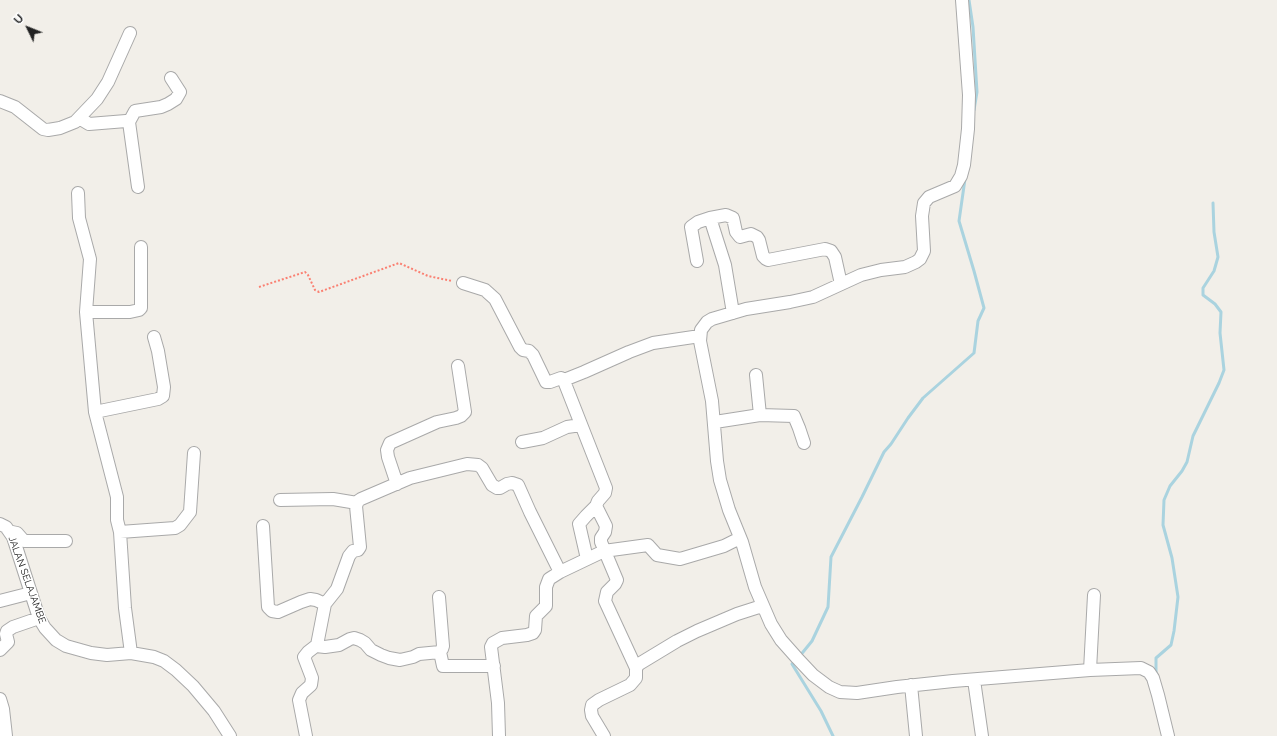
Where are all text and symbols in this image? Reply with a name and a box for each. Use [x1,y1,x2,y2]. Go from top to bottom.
north arrow [8,8,48,48]
text: U [11,12,26,27]
street label: JALAN SELAJAMBE [6,535,48,625]

